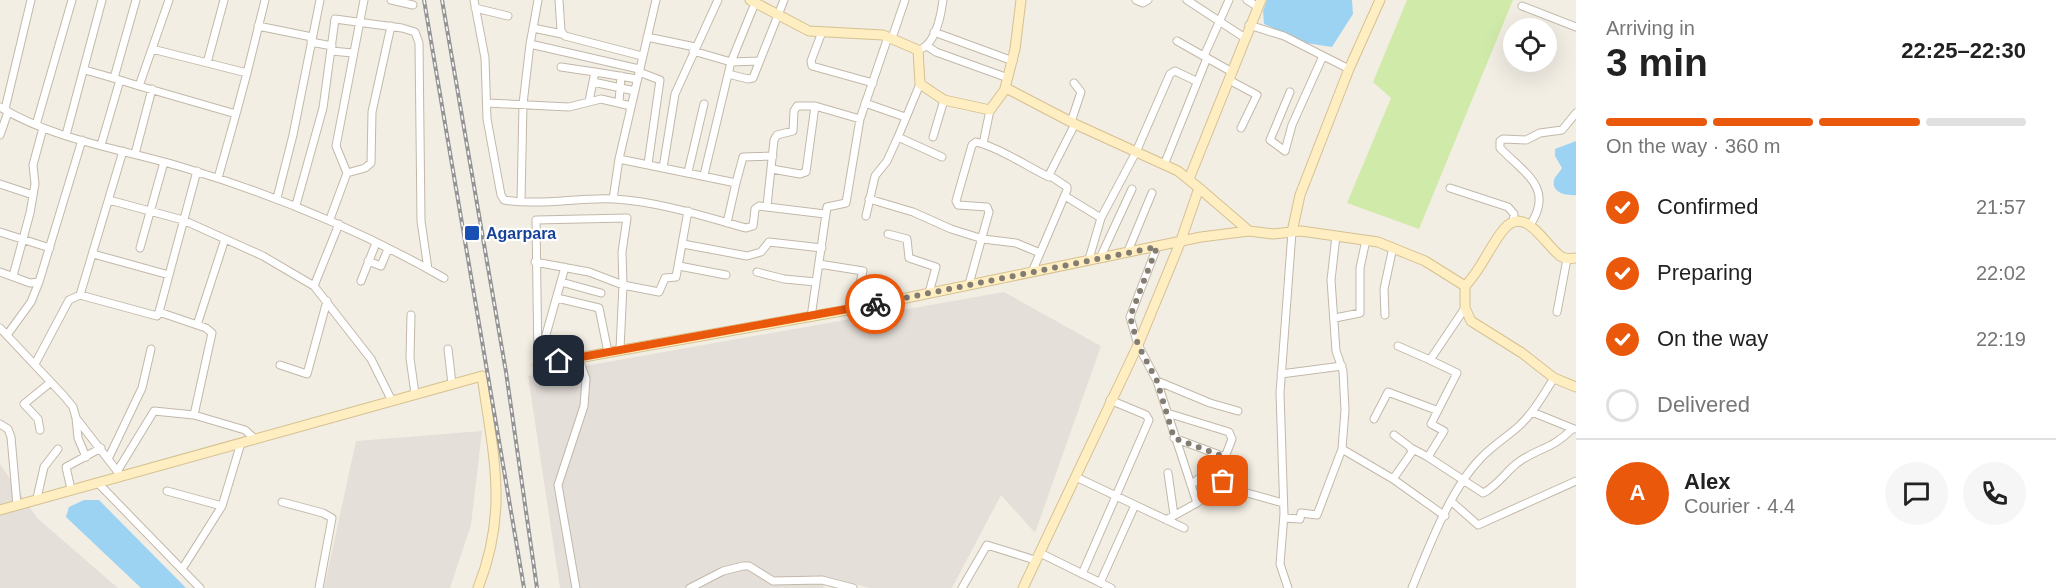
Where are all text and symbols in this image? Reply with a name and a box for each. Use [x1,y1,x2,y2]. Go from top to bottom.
text: Arriving in [1606,17,1695,39]
map controls [1503,18,1557,72]
button: locate [1503,18,1557,72]
text: 22:25–22:30 [1901,38,2026,63]
text: 3 min [1606,41,1708,84]
text: On the way · 360 m [1606,135,1781,157]
icon: check [1606,191,1639,224]
text: Confirmed [1657,194,1758,219]
text: 21:57 [1976,196,2026,218]
marker: Agarpara [463,224,481,242]
place label: Agarpara [486,225,556,242]
icon: check [1606,257,1639,290]
text: Preparing [1657,260,1752,285]
text: 22:02 [1976,262,2026,284]
courier [845,274,905,334]
icon: bike [859,288,892,321]
icon: check [1606,323,1639,356]
text: On the way [1657,326,1768,351]
text: 22:19 [1976,328,2026,350]
pin [533,335,584,386]
icon: home [542,344,575,377]
text: Delivered [1657,392,1750,417]
pin [1197,455,1248,506]
button: chat [1885,462,1948,525]
button: phone [1963,462,2026,525]
icon: bag [1206,464,1239,497]
text: Alex [1684,469,1730,494]
text: A [1630,480,1645,505]
text: Courier · 4.4 [1684,495,1795,517]

